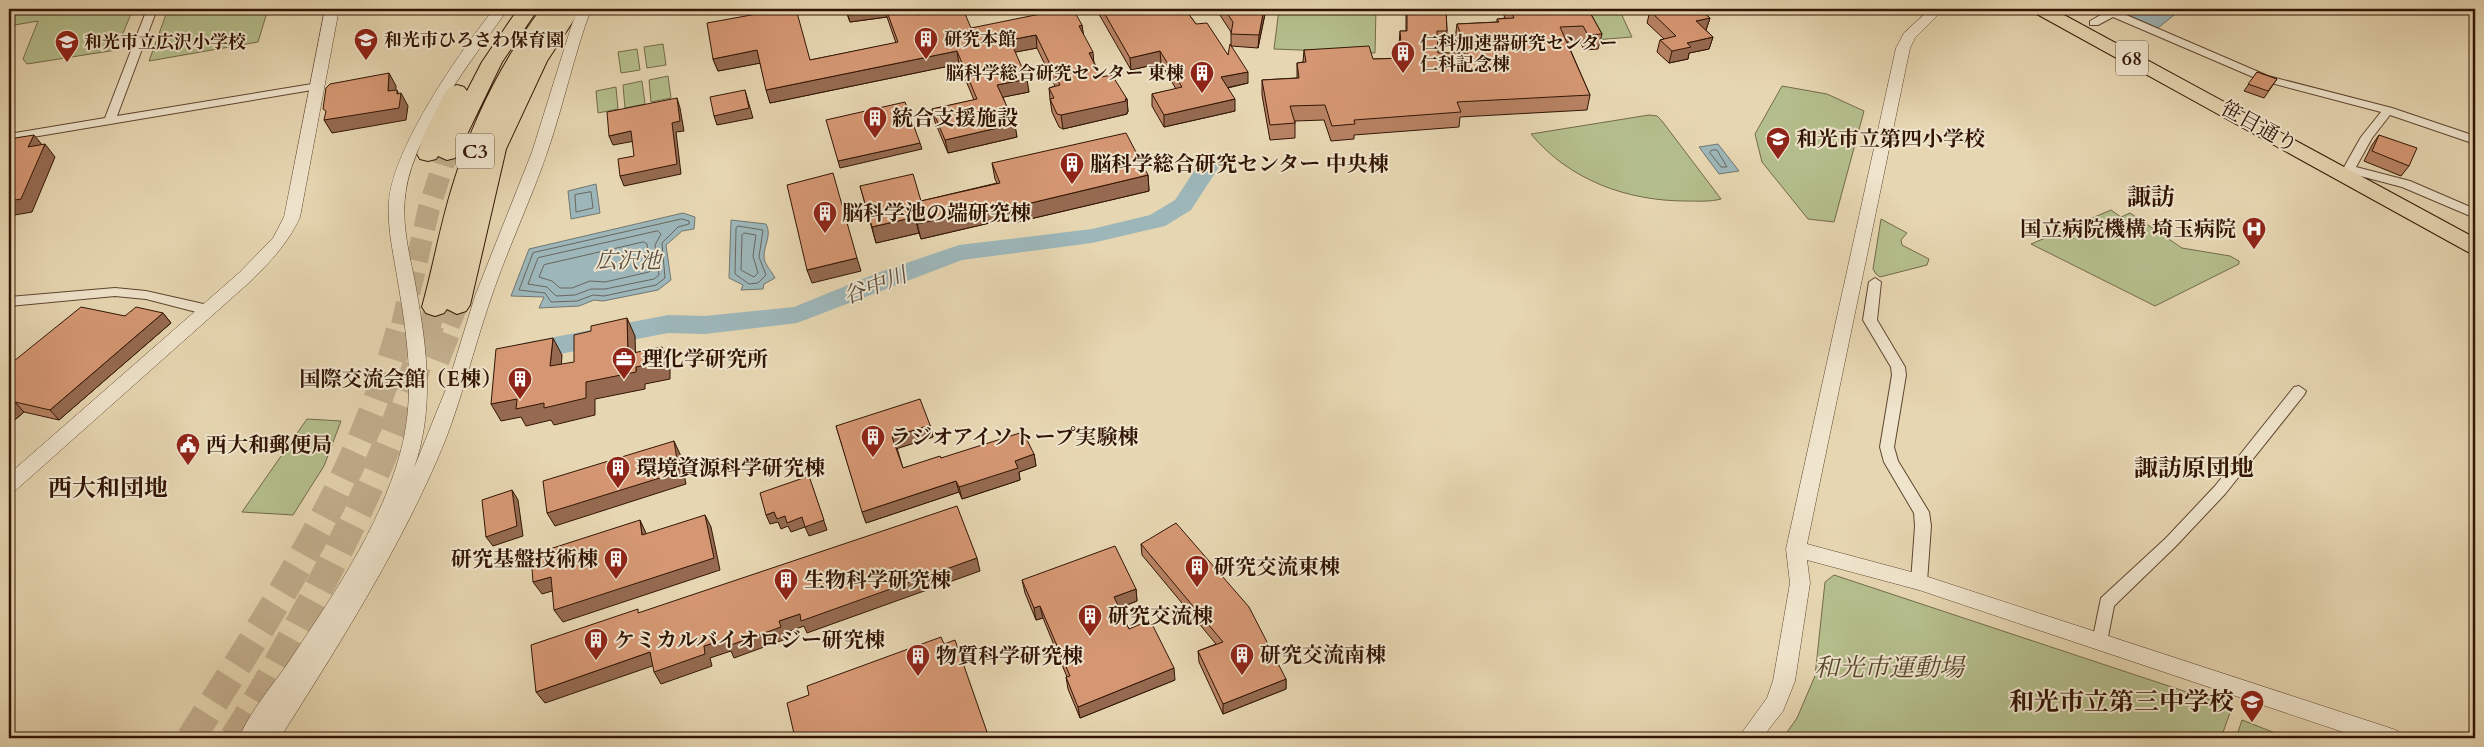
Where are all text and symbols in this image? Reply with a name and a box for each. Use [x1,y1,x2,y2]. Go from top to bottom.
building icon: 研究本館 [913,26,939,60]
school or university icon: 和光市ひろさわ保育園 [353,27,379,61]
place label: 研究本館 [944,27,1016,52]
place label: 和光市ひろさわ保育園 [384,28,564,53]
school or university icon: 和光市立広沢小学校 [54,29,80,63]
place label: 和光市立広沢小学校 [84,30,246,55]
place label: 仁科加速器研究センター 仁科記念棟 [1420,31,1617,77]
building icon: 仁科加速器研究センター 仁科記念棟 [1390,40,1416,74]
road number: 68 [2116,40,2148,76]
building icon: 脳科学総合研究センター 東棟 [1189,60,1215,94]
place label: 脳科学総合研究センター 東棟 [946,61,1184,86]
street label: 笹目通り [2215,94,2303,160]
place label: 統合支援施設 [892,104,1018,133]
building icon: 統合支援施設 [862,105,888,139]
place label: 和光市立第四小学校 [1796,125,1985,154]
school or university icon: 和光市立第四小学校 [1765,126,1791,160]
road number: C3 [456,134,494,168]
place label: 脳科学総合研究センター 中央棟 [1090,150,1389,179]
building icon: 脳科学総合研究センター 中央棟 [1059,151,1085,185]
district label: 諏訪 [2127,181,2175,214]
place label: 脳科学池の端研究棟 [842,199,1031,228]
building icon: 脳科学池の端研究棟 [812,200,838,234]
place label: 国立病院機構 埼玉病院 [2020,215,2236,244]
hospital icon: 国立病院機構 埼玉病院 [2241,216,2267,250]
water label: 広沢池 [595,246,664,276]
water label: 谷中川 [839,259,913,312]
place label: 理化学研究所 [642,345,768,374]
office icon: 理化学研究所 [611,346,637,380]
place label: 国際交流会館（E棟） [300,365,502,394]
building icon: 国際交流会館（E棟） [507,366,533,400]
place label: ラジオアイソトープ実験棟 [890,423,1138,452]
building icon: ラジオアイソトープ実験棟 [860,424,886,458]
place label: 西大和郵便局 [206,431,332,460]
public building icon: 西大和郵便局 [175,432,201,466]
district label: 諏訪原団地 [2134,452,2254,485]
place label: 環境資源科学研究棟 [636,454,825,483]
building icon: 環境資源科学研究棟 [605,455,631,489]
district label: 西大和団地 [48,472,168,505]
place label: 研究基盤技術棟 [451,545,598,574]
building icon: 研究基盤技術棟 [603,546,629,580]
place label: 研究交流東棟 [1214,553,1340,582]
building icon: 研究交流東棟 [1184,554,1210,588]
place label: 生物科学研究棟 [804,566,951,595]
building icon: 生物科学研究棟 [773,567,799,601]
place label: 研究交流棟 [1108,602,1213,631]
building icon: 研究交流棟 [1077,603,1103,637]
place label: ケミカルバイオロジー研究棟 [614,626,885,655]
building icon: ケミカルバイオロジー研究棟 [583,627,609,661]
place label: 研究交流南棟 [1260,641,1386,670]
place label: 物質科学研究棟 [936,642,1083,671]
building icon: 研究交流南棟 [1229,642,1255,676]
building icon: 物質科学研究棟 [905,643,931,677]
park label: 和光市運動場 [1814,651,1966,685]
place label: 和光市立第三中学校 [2009,685,2234,719]
school or university icon: 和光市立第三中学校 [2239,689,2265,723]

